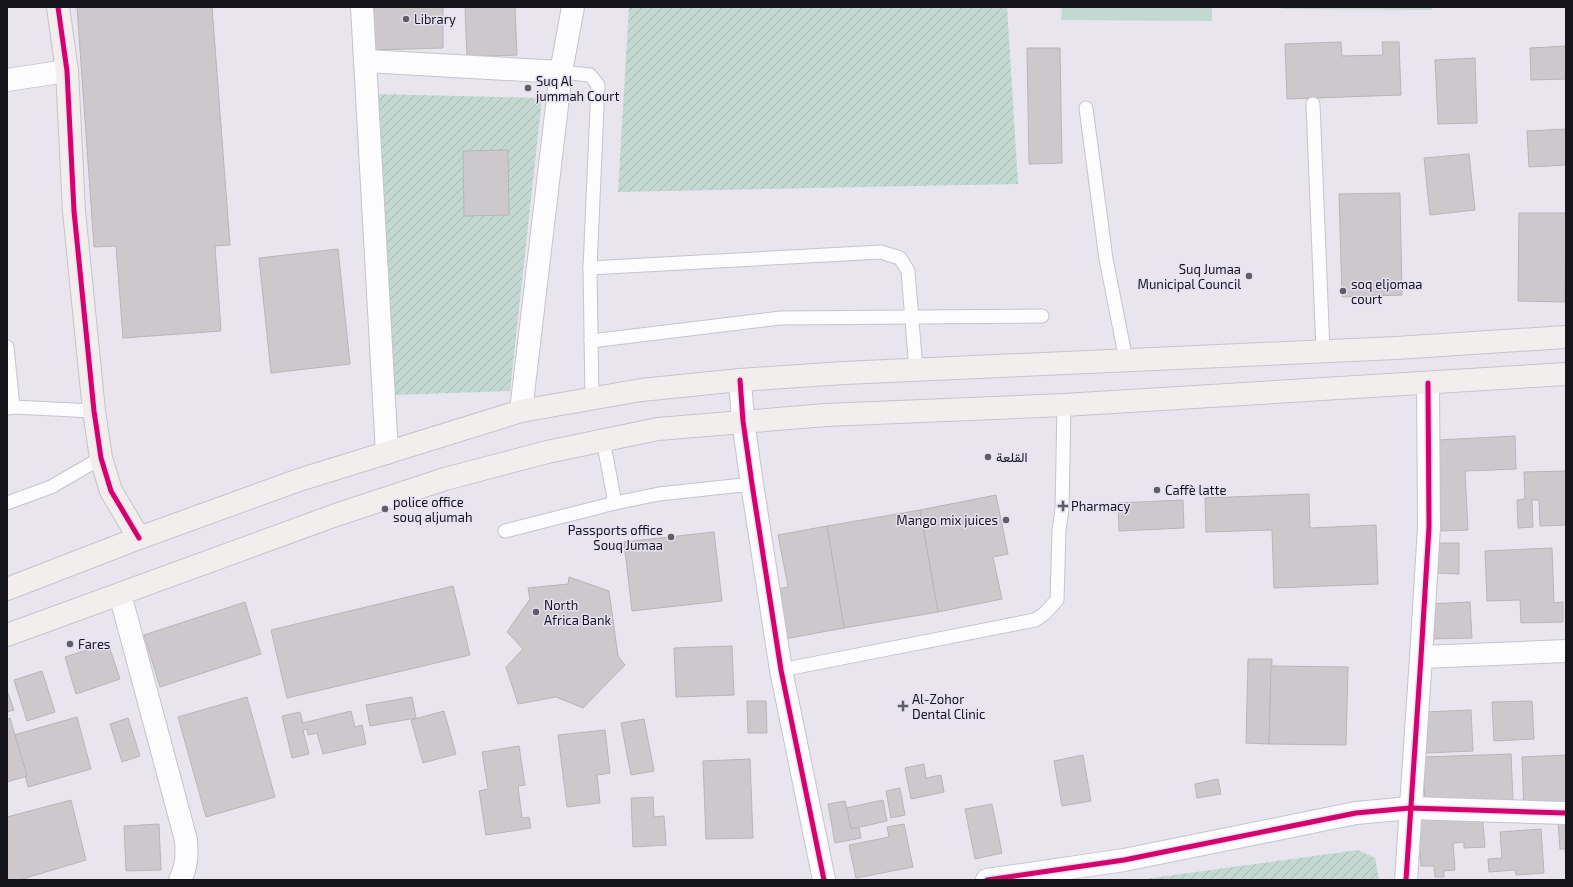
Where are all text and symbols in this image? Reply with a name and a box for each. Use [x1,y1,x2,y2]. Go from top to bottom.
place label: Library [414,11,456,27]
marker: Library [401,14,411,24]
place label: Suq Al jummah Court [536,73,619,104]
marker: Suq Al jummah Court [523,83,533,93]
place label: Suq Jumaa Municipal Council [1138,261,1241,292]
marker: Suq Jumaa Municipal Council [1244,271,1254,281]
place label: soq eljomaa court [1351,276,1422,307]
marker: soq eljomaa court [1338,286,1348,296]
place label: القلعة [996,449,1028,465]
marker: القلعة [983,452,993,462]
place label: Caffè latte [1165,482,1226,498]
marker: Caffè latte [1152,485,1162,495]
place label: police office souq aljumah [393,494,472,525]
place label: Pharmacy [1071,498,1130,514]
marker: Pharmacy [1058,501,1068,511]
marker: police office souq aljumah [380,504,390,514]
place label: Mango mix juices [896,512,998,528]
marker: Mango mix juices [1001,515,1011,525]
place label: Passports office Souq Jumaa [568,522,663,553]
marker: Passports office Souq Jumaa [666,532,676,542]
place label: North Africa Bank [544,597,612,628]
marker: North Africa Bank [531,607,541,617]
place label: Fares [78,636,110,652]
marker: Fares [65,639,75,649]
place label: Al-Zohor Dental Clinic [912,691,985,722]
marker: Al-Zohor Dental Clinic [897,700,909,712]

